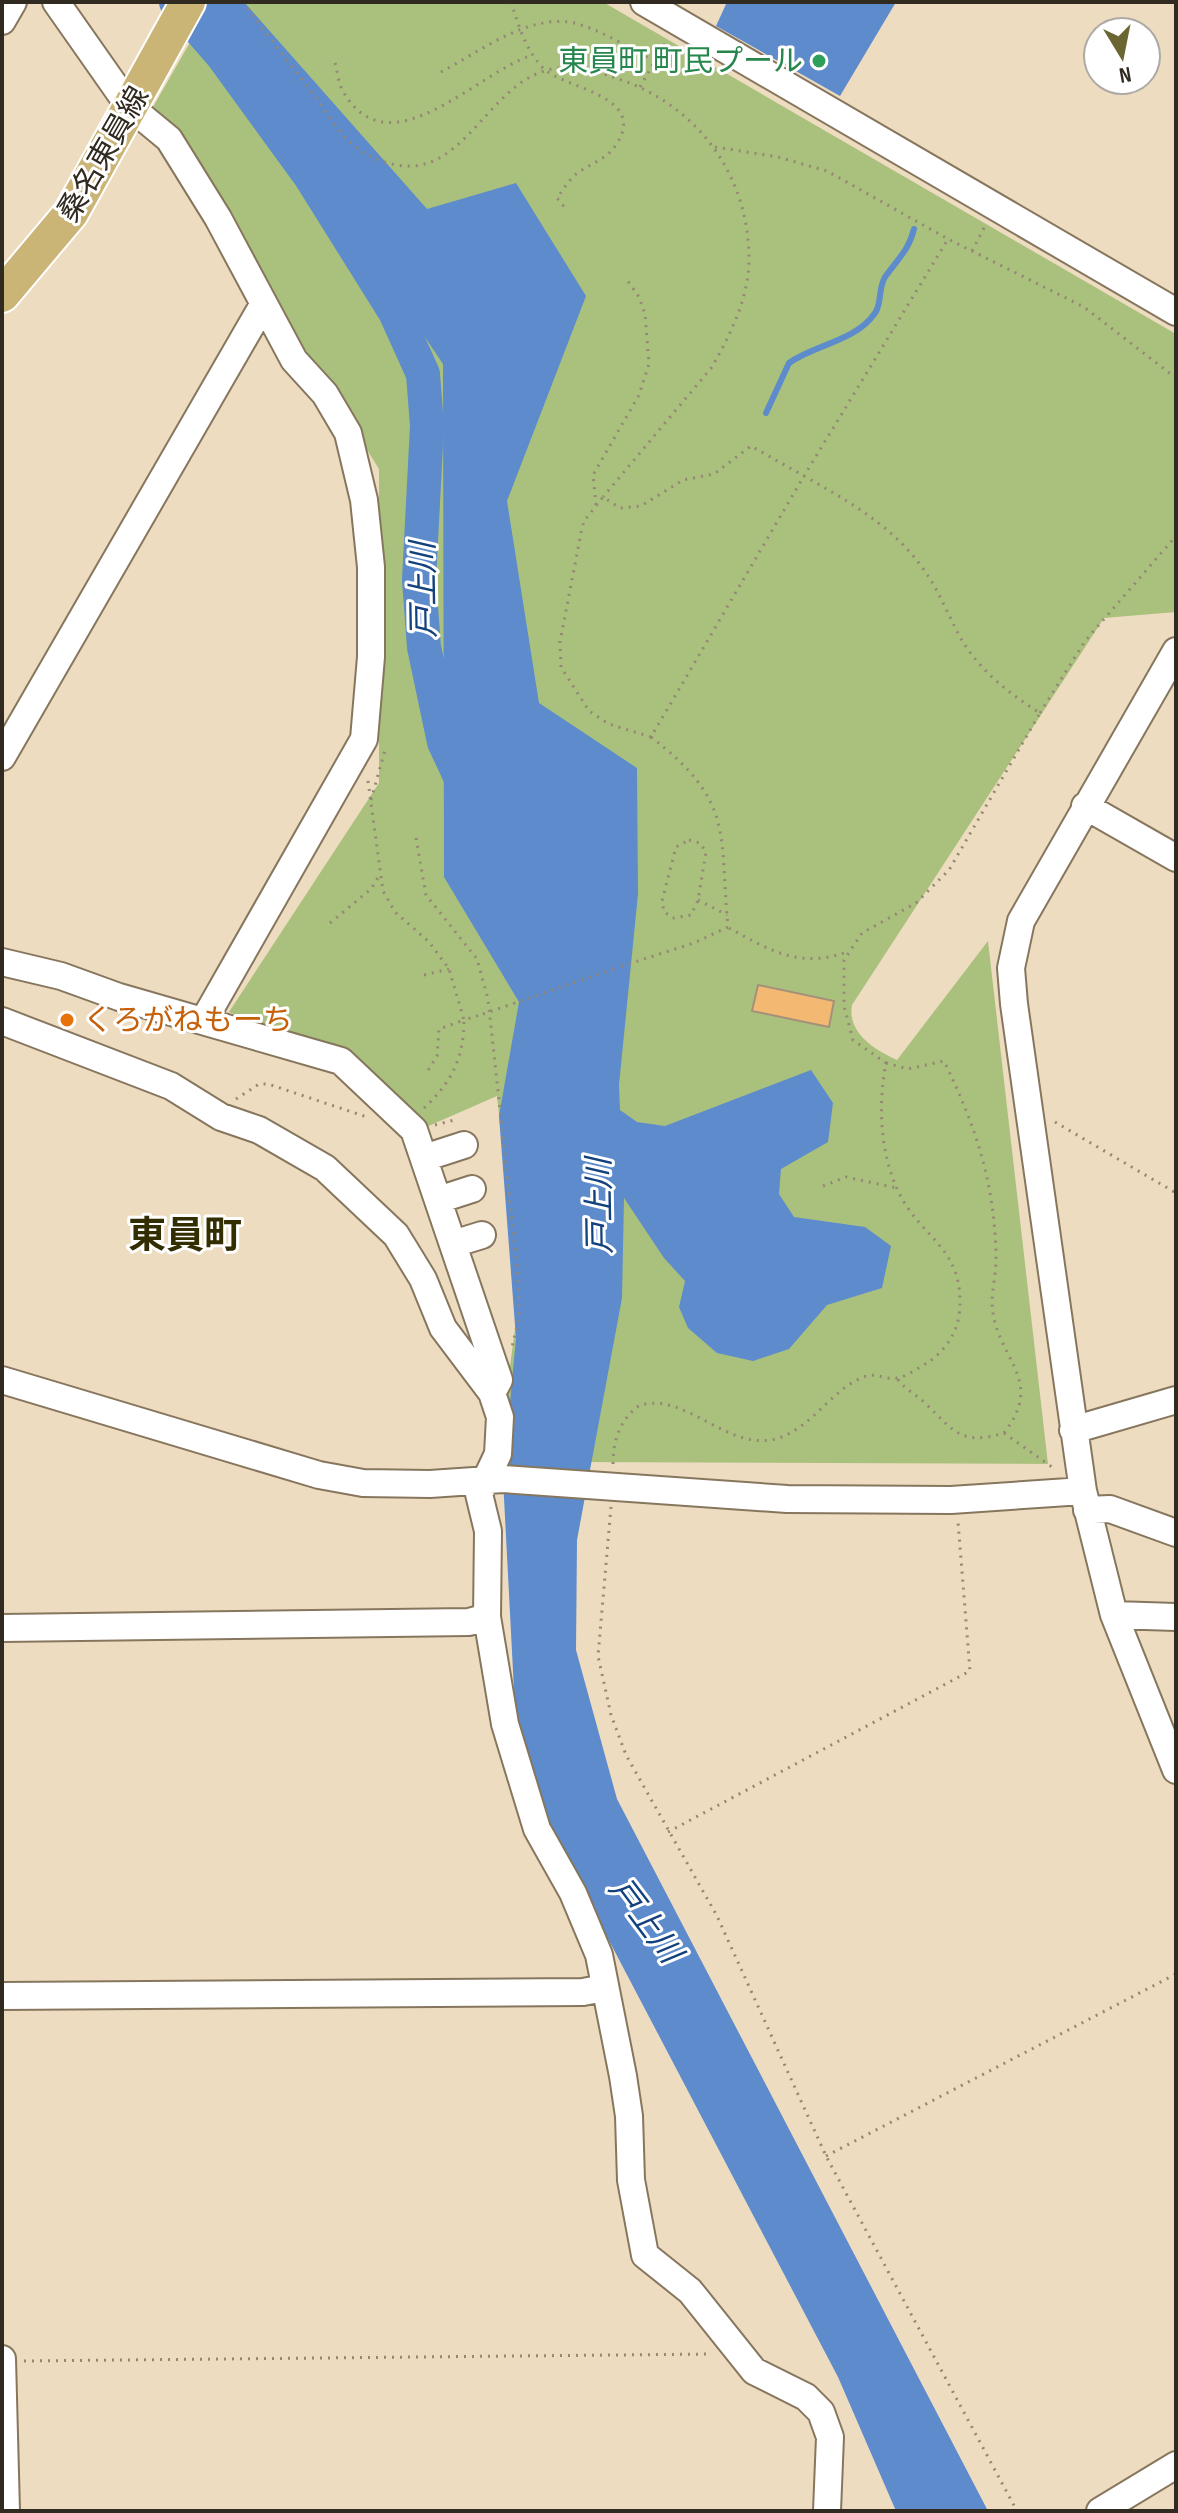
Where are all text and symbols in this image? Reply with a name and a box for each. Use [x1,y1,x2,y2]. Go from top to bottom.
north arrow [1082,16,1162,96]
place label: 東員町 町民プール [558,44,803,80]
marker: 東員町 町民プール [810,52,828,70]
text: N [1117,60,1133,89]
street label: 桑名東員線 [51,81,157,228]
water label: 戸上川 [404,539,445,638]
place label: くろがねもーち [83,1003,293,1039]
marker: くろがねもーち [58,1011,76,1029]
water label: 戸上川 [580,1155,621,1254]
district label: 東員町 [128,1214,242,1259]
water label: 戸上川 [600,1871,691,1973]

